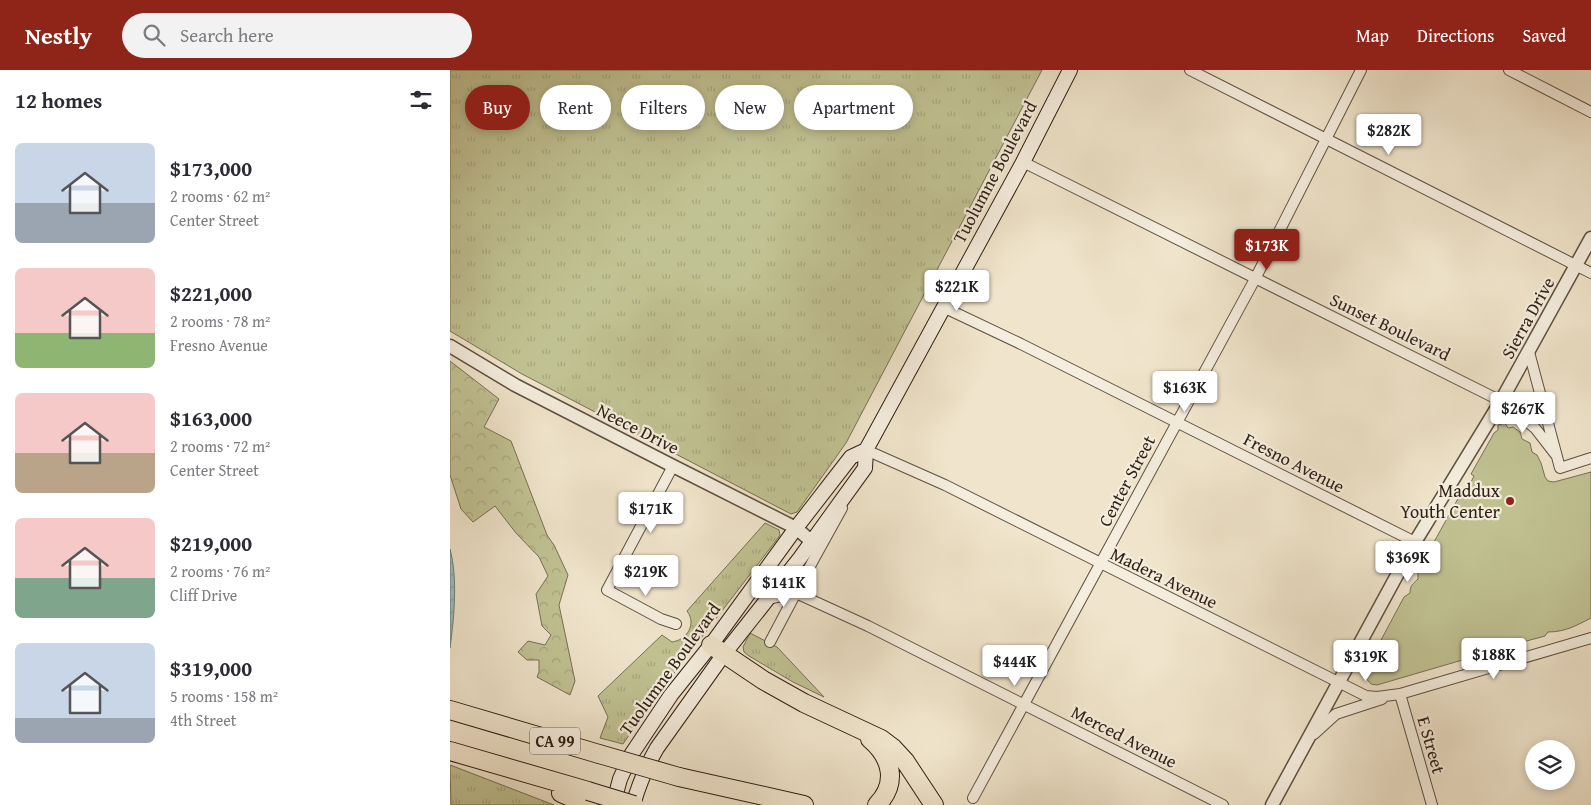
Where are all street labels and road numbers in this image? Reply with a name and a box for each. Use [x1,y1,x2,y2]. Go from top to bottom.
street label: Tuolumne Boulevard [946,96,1044,248]
street label: Sierra Drive [1494,272,1561,364]
street label: Sunset Boulevard [1325,286,1455,368]
street label: Neece Drive [592,396,684,461]
street label: Fresno Avenue [1239,426,1349,500]
street label: Center Street [1091,430,1162,531]
street label: Madera Avenue [1106,540,1222,615]
street label: Tuolumne Boulevard [612,597,727,740]
street label: Merced Avenue [1067,698,1182,775]
street label: E Street [1410,713,1453,777]
road number: CA 99 [530,728,580,754]

